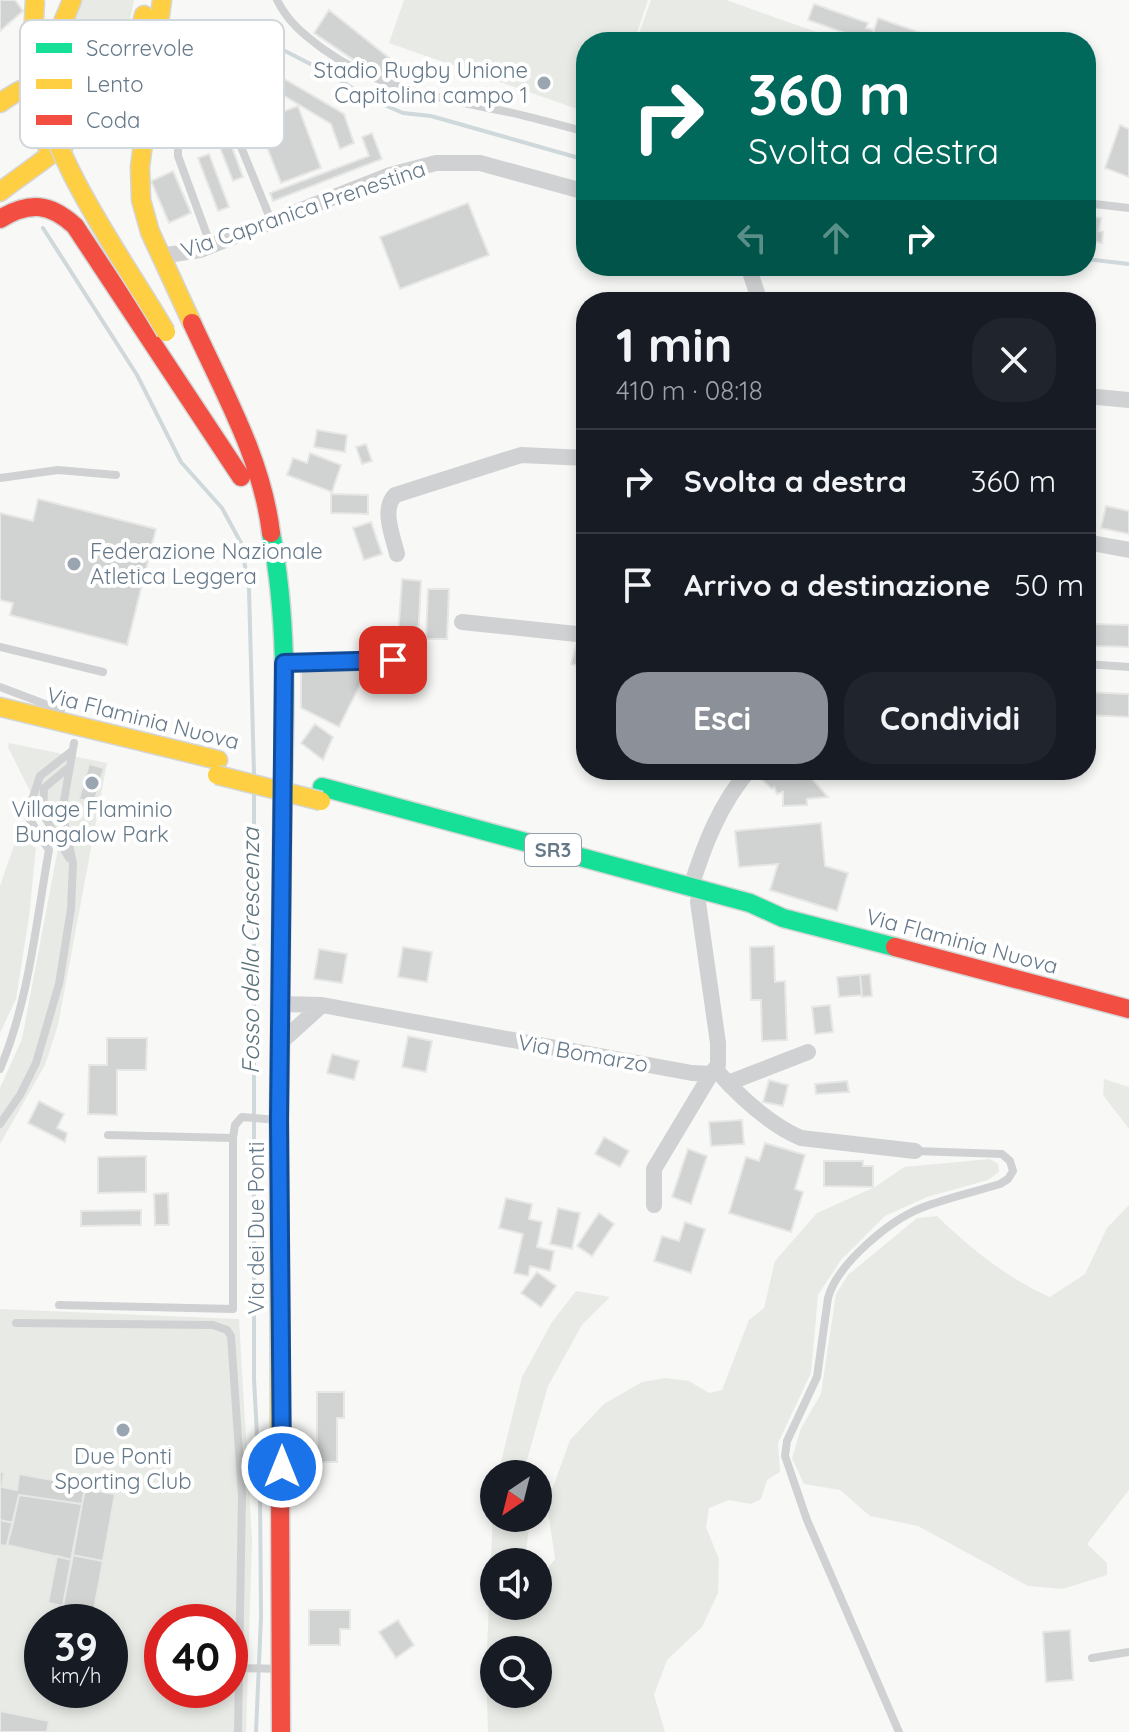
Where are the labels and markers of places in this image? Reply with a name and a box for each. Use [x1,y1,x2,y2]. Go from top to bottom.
place label: Stadio Rugby Unione Capitolina campo 1 [314,56,528,109]
marker: Stadio Rugby Unione Capitolina campo 1 [535,74,553,92]
place label: Federazione Nazionale Atletica Leggera [90,537,323,590]
marker: Federazione Nazionale Atletica Leggera [65,555,83,573]
pin [359,626,427,694]
marker: Village Flaminio Bungalow Park [83,774,101,792]
place label: Village Flaminio Bungalow Park [12,795,172,848]
marker: Due Ponti Sporting Club [114,1421,132,1439]
place label: Due Ponti Sporting Club [54,1442,192,1495]

